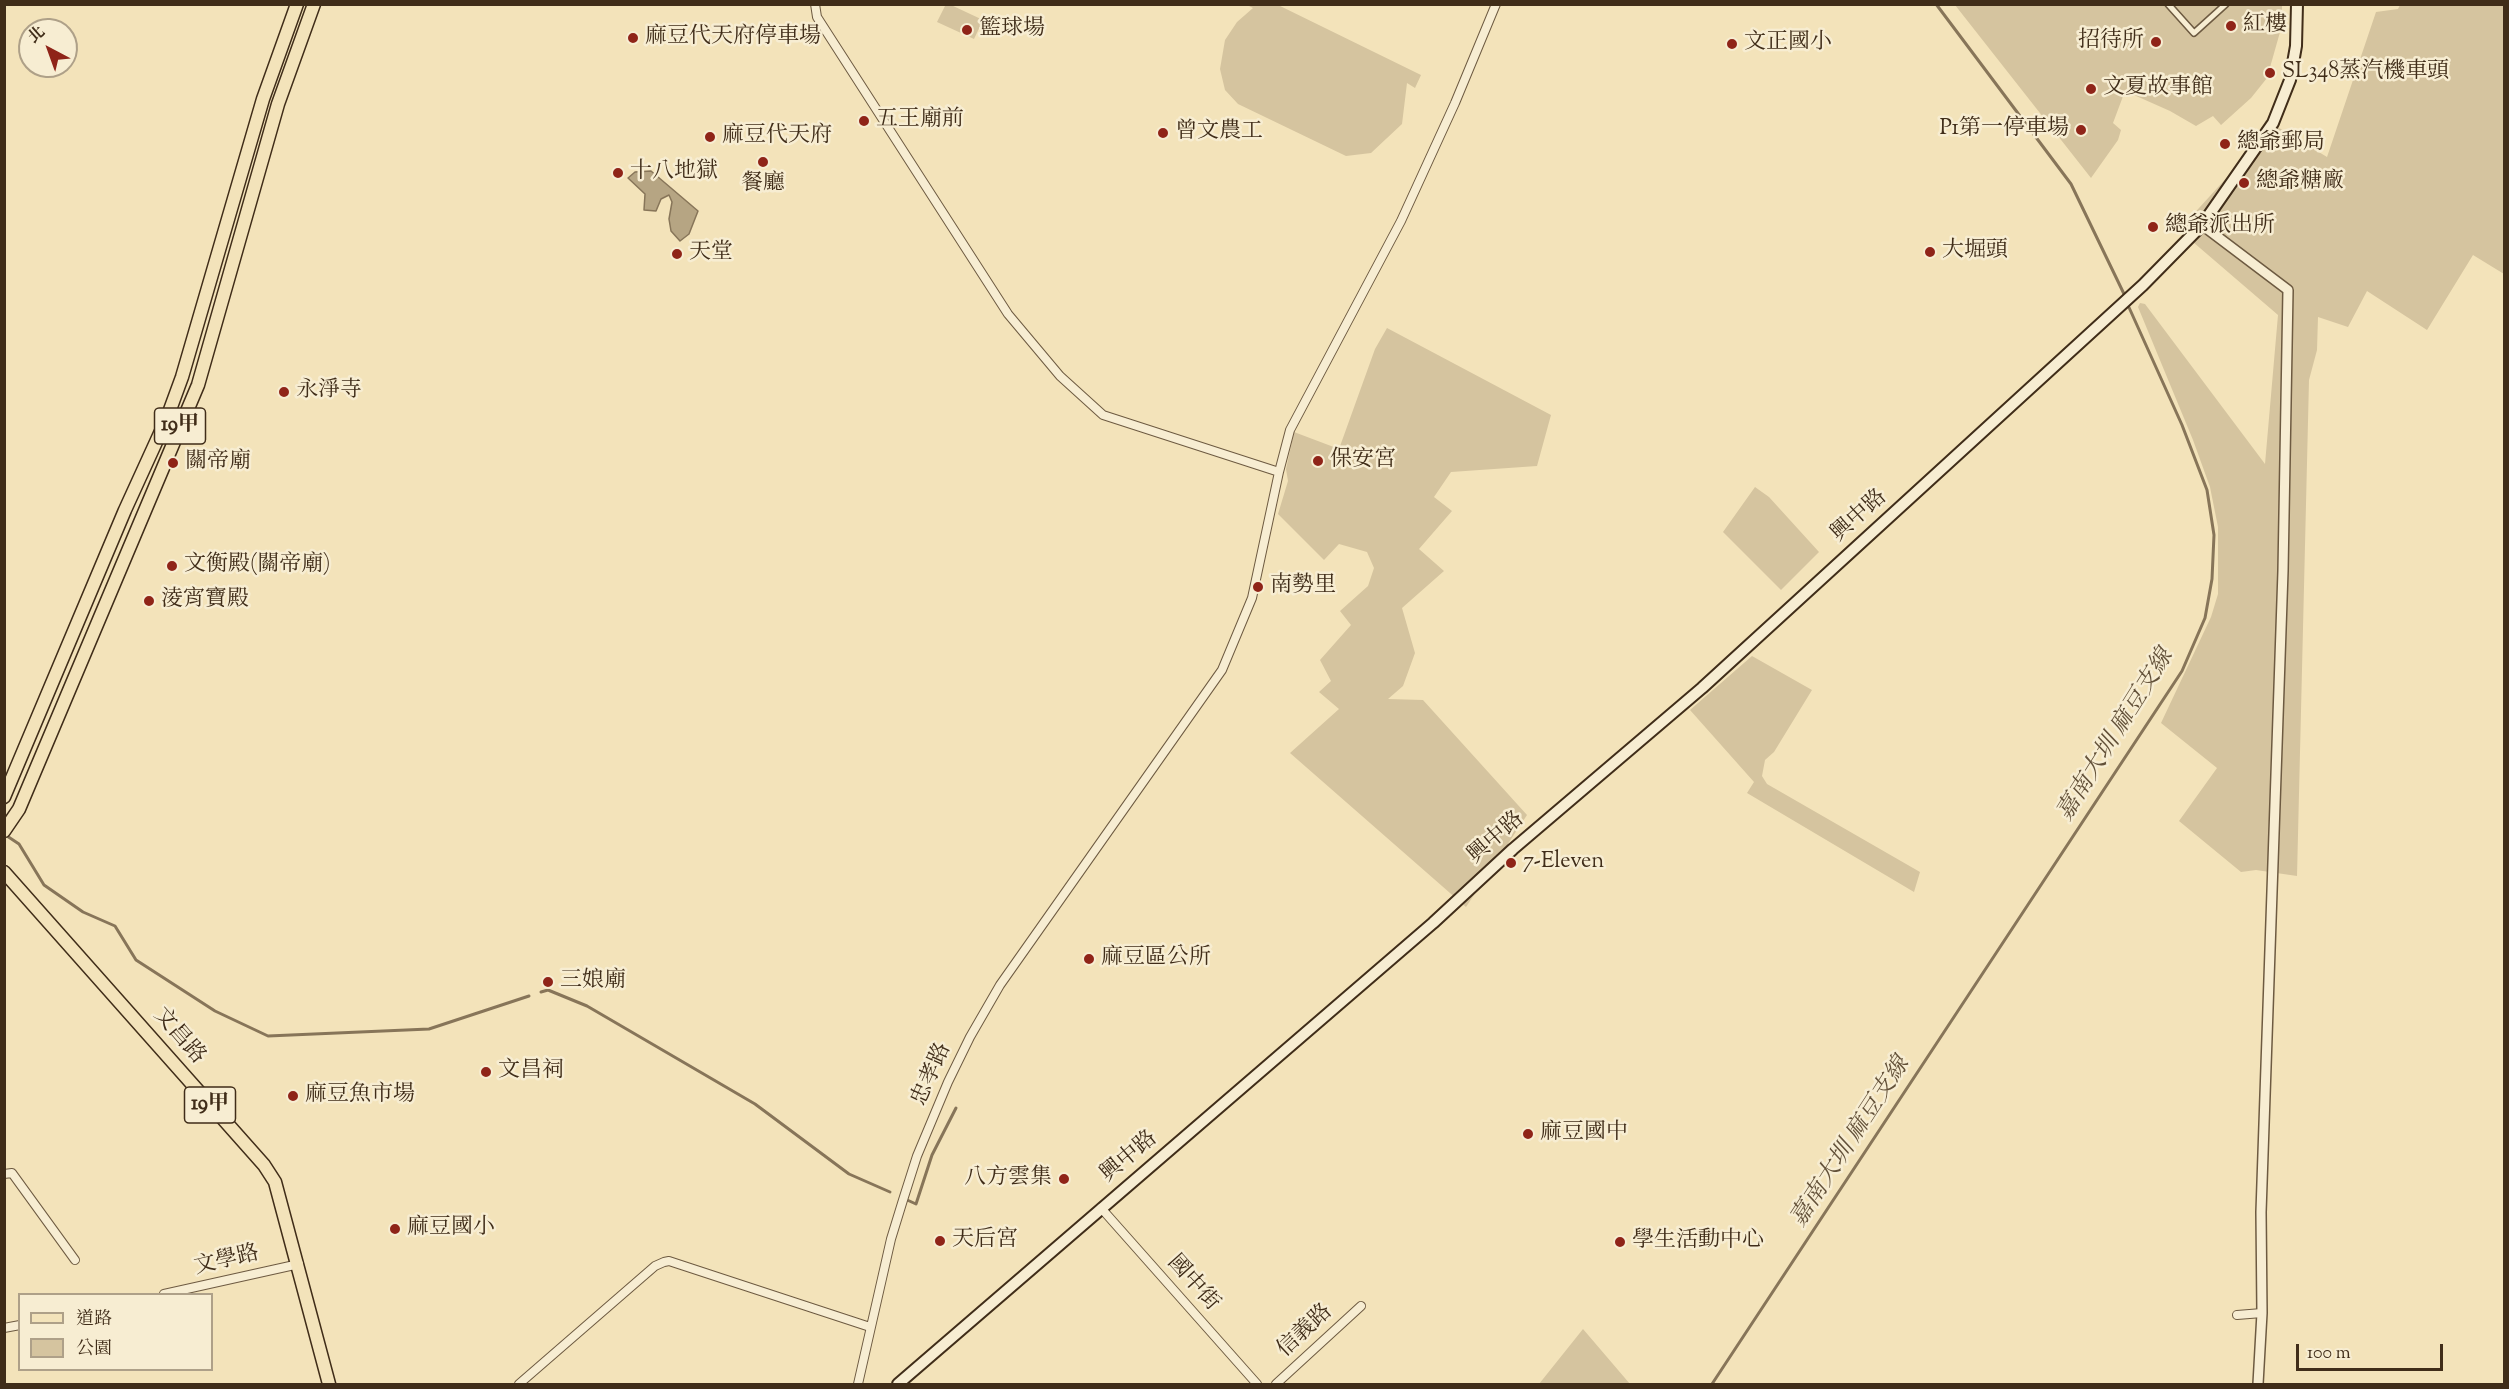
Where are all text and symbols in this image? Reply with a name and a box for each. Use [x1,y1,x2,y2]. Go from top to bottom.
place label: 紅樓 [2243,13,2287,39]
place label: 籃球場 [979,17,1045,43]
north arrow [18,18,78,78]
marker: 紅樓 [2224,19,2238,33]
text: 北 [24,22,51,49]
marker: 籃球場 [960,23,974,37]
place label: 麻豆代天府停車場 [645,25,821,51]
place label: 招待所 [2078,29,2144,55]
marker: 麻豆代天府停車場 [626,31,640,45]
place label: 文正國小 [1744,31,1832,57]
marker: 招待所 [2149,35,2163,49]
marker: 文正國小 [1725,37,1739,51]
place label: SL348蒸汽機車頭 [2282,60,2449,86]
marker: SL348蒸汽機車頭 [2263,66,2277,80]
place label: 文夏故事館 [2103,76,2213,102]
marker: 文夏故事館 [2084,82,2098,96]
place label: 五王廟前 [876,108,964,134]
marker: 五王廟前 [857,114,871,128]
place label: P1第一停車場 [1939,117,2069,143]
place label: 曾文農工 [1175,120,1263,146]
marker: P1第一停車場 [2074,123,2088,137]
place label: 麻豆代天府 [722,124,832,150]
marker: 曾文農工 [1156,126,1170,140]
marker: 麻豆代天府 [703,130,717,144]
place label: 總爺郵局 [2237,131,2325,157]
marker: 總爺郵局 [2218,137,2232,151]
marker: 餐廳 [756,155,770,169]
place label: 十八地獄 [630,160,718,186]
marker: 十八地獄 [611,166,625,180]
place label: 總爺糖廠 [2256,170,2344,196]
place label: 餐廳 [741,172,785,198]
marker: 總爺糖廠 [2237,176,2251,190]
place label: 總爺派出所 [2165,214,2275,240]
marker: 總爺派出所 [2146,220,2160,234]
place label: 大堀頭 [1942,239,2008,265]
place label: 天堂 [689,241,733,267]
marker: 大堀頭 [1923,245,1937,259]
marker: 天堂 [670,247,684,261]
place label: 永淨寺 [296,379,362,405]
marker: 永淨寺 [277,385,291,399]
road number: 19甲 [154,408,206,444]
place label: 保安宮 [1330,448,1396,474]
place label: 關帝廟 [185,450,251,476]
marker: 保安宮 [1311,454,1325,468]
marker: 關帝廟 [166,456,180,470]
street label: 興中路 [1827,485,1893,549]
place label: 文衡殿(關帝廟) [184,553,330,579]
marker: 文衡殿(關帝廟) [165,559,179,573]
place label: 南勢里 [1270,574,1336,600]
marker: 南勢里 [1251,580,1265,594]
place label: 淩宵寶殿 [161,588,249,614]
marker: 淩宵寶殿 [142,594,156,608]
water label: 嘉南大圳 麻豆支線 [2053,645,2181,827]
street label: 興中路 [1463,807,1531,871]
place label: 7-Eleven [1523,850,1604,876]
marker: 7-Eleven [1504,856,1518,870]
place label: 麻豆區公所 [1101,946,1211,972]
marker: 麻豆區公所 [1082,952,1096,966]
place label: 三娘廟 [560,969,626,995]
marker: 三娘廟 [541,975,555,989]
street label: 文昌路 [146,1003,210,1071]
street label: 忠孝路 [908,1039,958,1111]
water label: 嘉南大圳 麻豆支線 [1786,1053,1918,1233]
place label: 文昌祠 [498,1059,564,1085]
marker: 文昌祠 [479,1065,493,1079]
place label: 麻豆魚市場 [305,1083,415,1109]
road number: 19甲 [184,1087,236,1123]
marker: 麻豆魚市場 [286,1089,300,1103]
place label: 麻豆國中 [1540,1121,1628,1147]
street label: 興中路 [1096,1127,1164,1189]
marker: 麻豆國中 [1521,1127,1535,1141]
place label: 八方雲集 [964,1166,1052,1192]
marker: 八方雲集 [1057,1172,1071,1186]
place label: 麻豆國小 [407,1216,495,1242]
marker: 麻豆國小 [388,1222,402,1236]
place label: 天后宮 [952,1228,1018,1254]
place label: 學生活動中心 [1632,1229,1764,1255]
marker: 天后宮 [933,1234,947,1248]
marker: 學生活動中心 [1613,1235,1627,1249]
street label: 文學路 [192,1242,262,1282]
street label: 國中街 [1160,1251,1224,1317]
legend [18,1293,213,1371]
street label: 信義路 [1273,1300,1339,1364]
text: 道路 [76,1307,112,1333]
scale bar [2299,1332,2446,1370]
text: 公園 [76,1337,112,1363]
text: 100 m [2307,1341,2351,1367]

